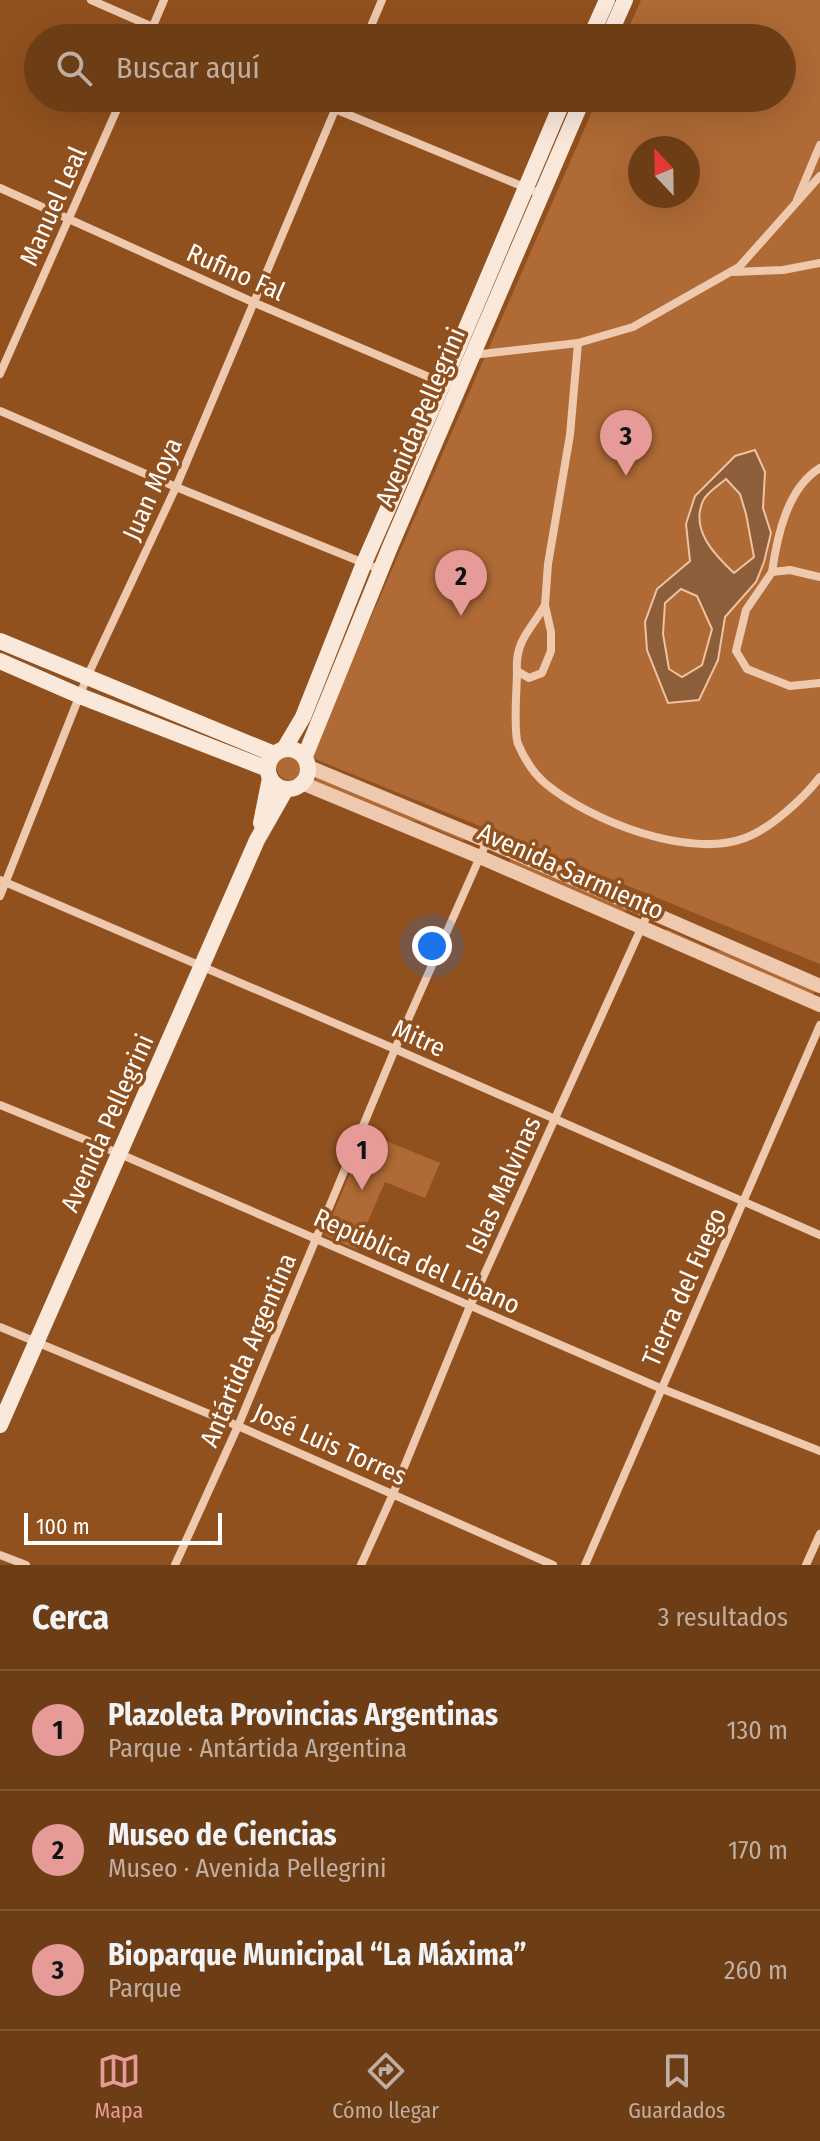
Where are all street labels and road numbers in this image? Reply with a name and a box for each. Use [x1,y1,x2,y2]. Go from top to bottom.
street label: Manuel Leal [13,142,94,271]
street label: Rufino Fal [182,237,290,308]
street label: Avenida Pellegrini [369,323,472,511]
street label: Juan Moya [116,433,189,545]
street label: Avenida Sarmiento [473,816,669,926]
street label: Mitre [387,1013,450,1064]
street label: Avenida Pellegrini [54,1030,161,1217]
street label: Islas Malvinas [459,1112,548,1259]
street label: República del Líbano [309,1202,525,1321]
street label: Tierra del Fuego [636,1203,733,1371]
street label: Antártida Argentina [194,1249,303,1452]
street label: José Luis Torres [248,1397,411,1492]

